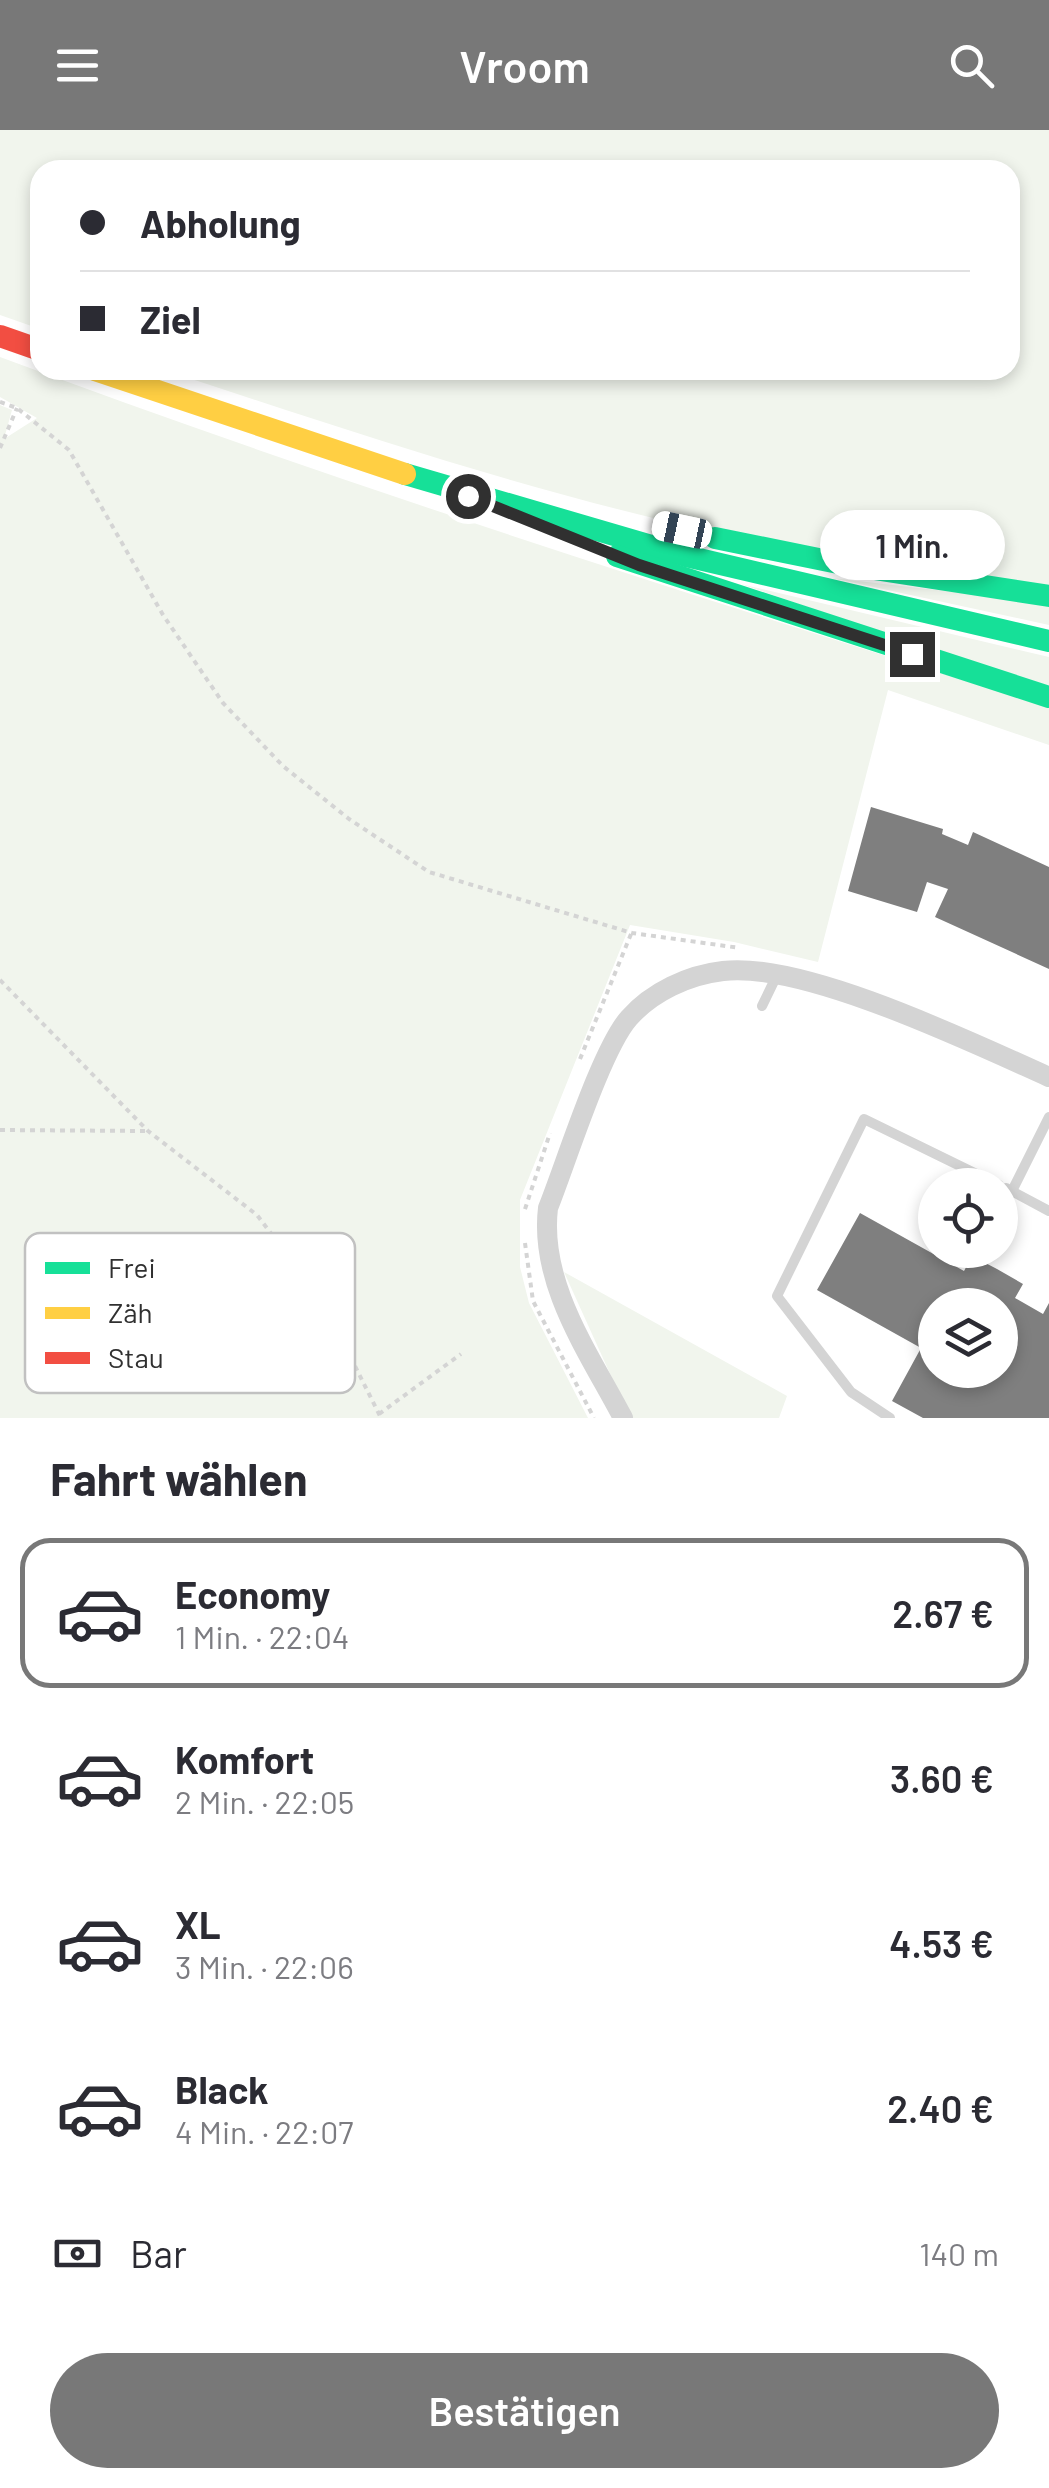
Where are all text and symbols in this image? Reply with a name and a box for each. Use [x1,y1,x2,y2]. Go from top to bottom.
icon: menu [50,38,105,93]
text: Vroom [459,38,590,92]
icon: search [944,38,999,93]
text: Abholung [140,200,301,246]
text: Ziel [140,296,201,342]
route start [446,474,491,519]
car [650,509,714,551]
callout: 1 Min. [820,509,1004,579]
text: 1 Min. [875,526,950,564]
route end [890,632,935,677]
map controls [918,1168,1018,1388]
button: locate [918,1168,1018,1268]
legend [25,1233,355,1393]
text: Frei [108,1250,156,1284]
button: layers [918,1288,1018,1388]
text: Zäh [108,1295,153,1329]
text: Stau [108,1340,164,1374]
text: Fahrt wählen [50,1451,308,1505]
icon: car [55,1568,145,1658]
text: Economy [175,1571,330,1617]
text: 2.67 € [892,1590,994,1636]
text: 1 Min. · 22:04 [175,1617,350,1655]
icon: car [55,1733,145,1823]
text: Komfort [175,1736,314,1782]
text: 3.60 € [890,1755,994,1801]
text: 2 Min. · 22:05 [175,1782,354,1820]
icon: car [55,1898,145,1988]
text: XL [175,1901,221,1947]
text: 4.53 € [889,1920,994,1966]
text: 3 Min. · 22:06 [175,1947,354,1985]
icon: car [55,2063,145,2153]
text: Black [175,2066,269,2112]
text: 2.40 € [887,2085,994,2131]
text: 4 Min. · 22:07 [175,2112,353,2150]
icon: cash [50,2226,105,2281]
text: Bar [130,2230,187,2276]
text: 140 m [919,2234,999,2272]
button: Bestätigen [50,2353,999,2468]

